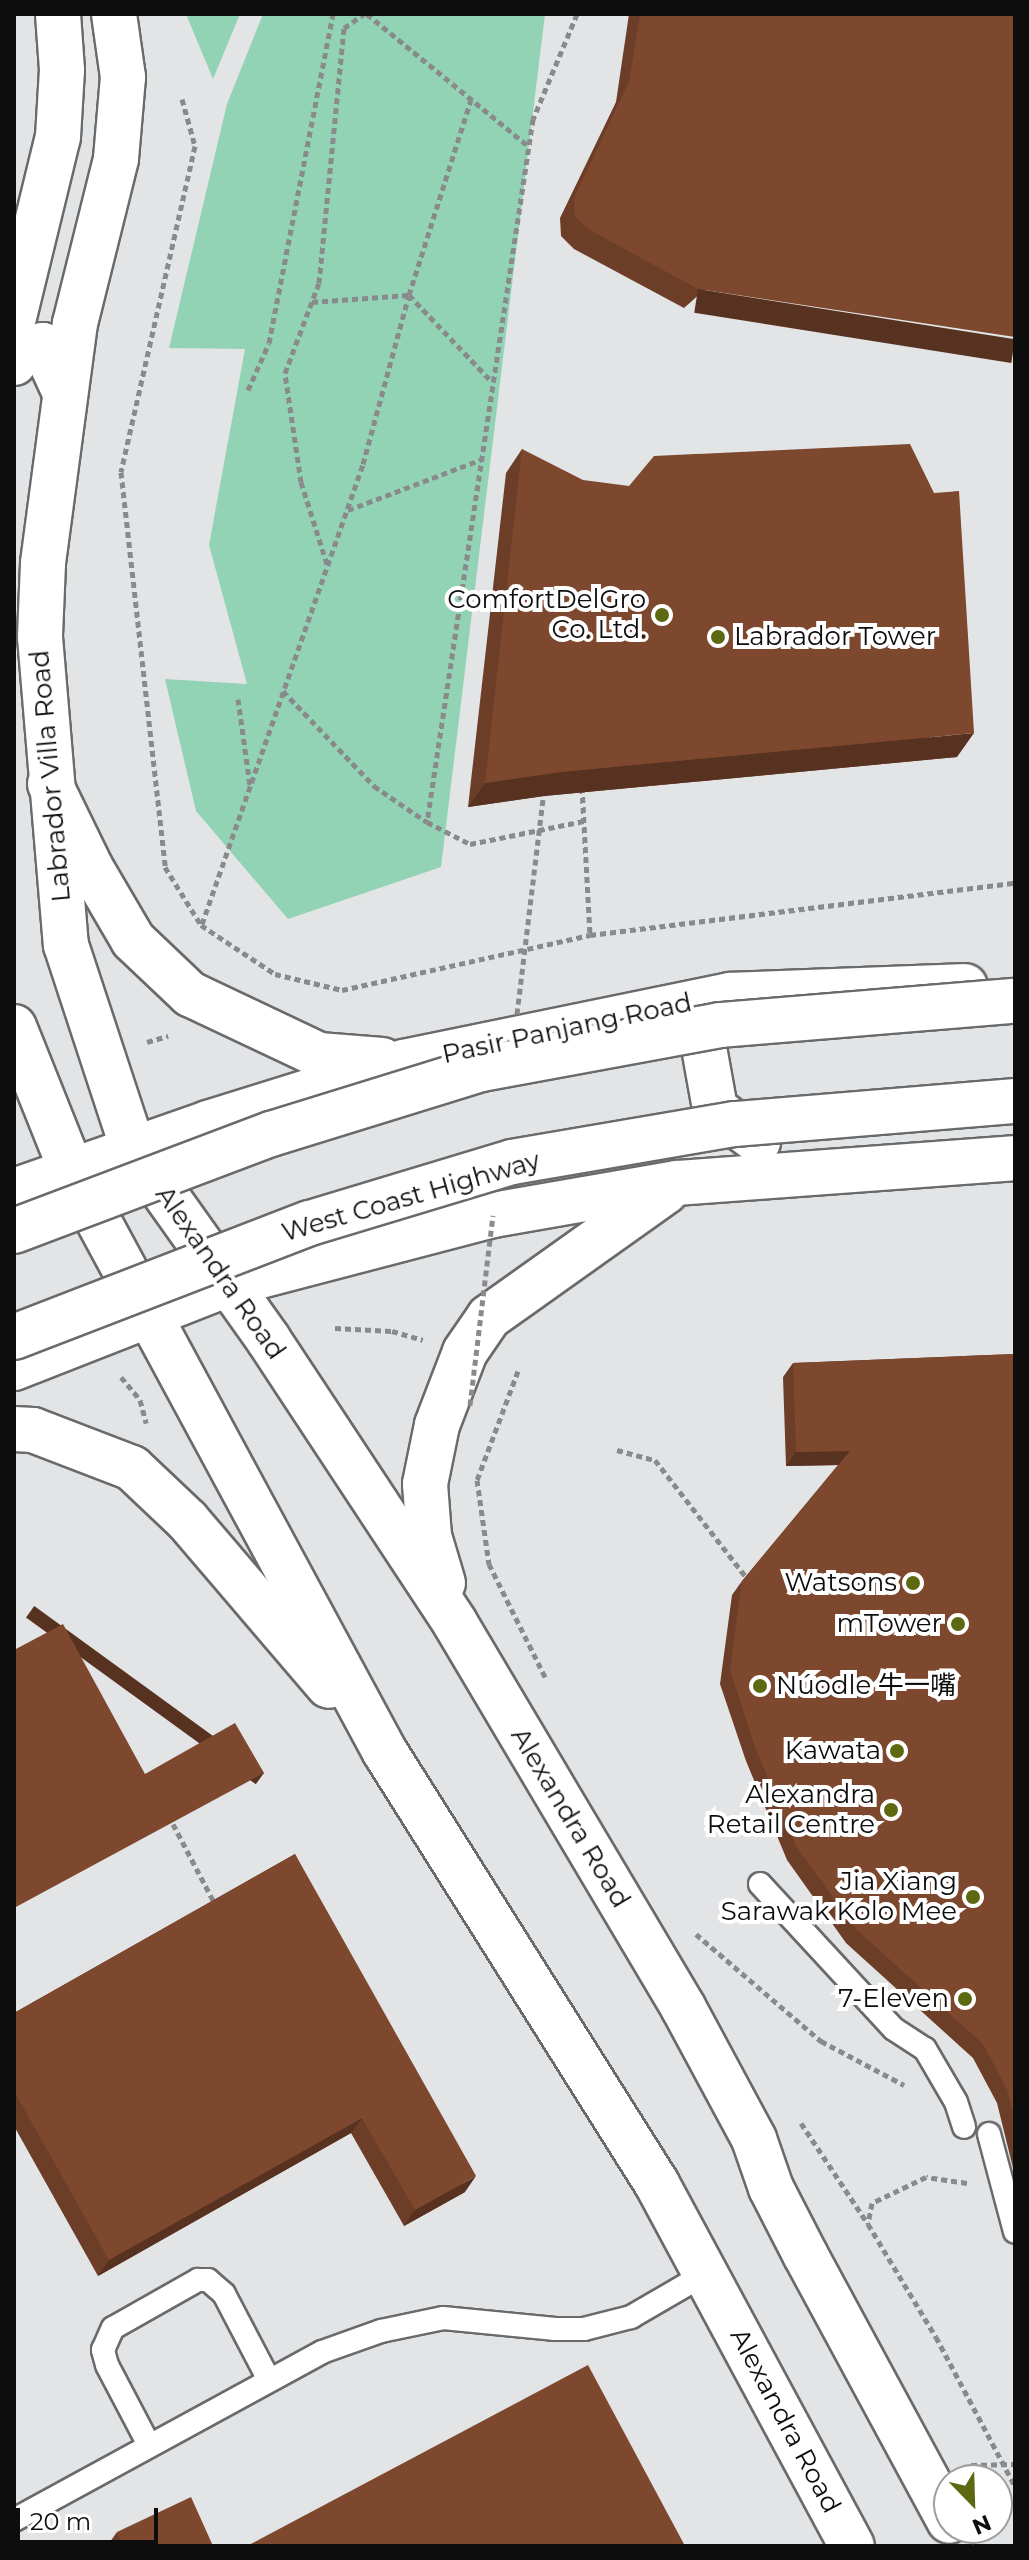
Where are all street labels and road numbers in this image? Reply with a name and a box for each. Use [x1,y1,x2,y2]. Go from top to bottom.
street label: Labrador Villa Road [24,649,78,903]
street label: Pasir Panjang Road [439,987,695,1071]
street label: West Coast Highway [278,1145,544,1249]
street label: Alexandra Road [149,1180,291,1366]
street label: Alexandra Road [504,1722,636,1914]
street label: Alexandra Road [723,2323,847,2519]

